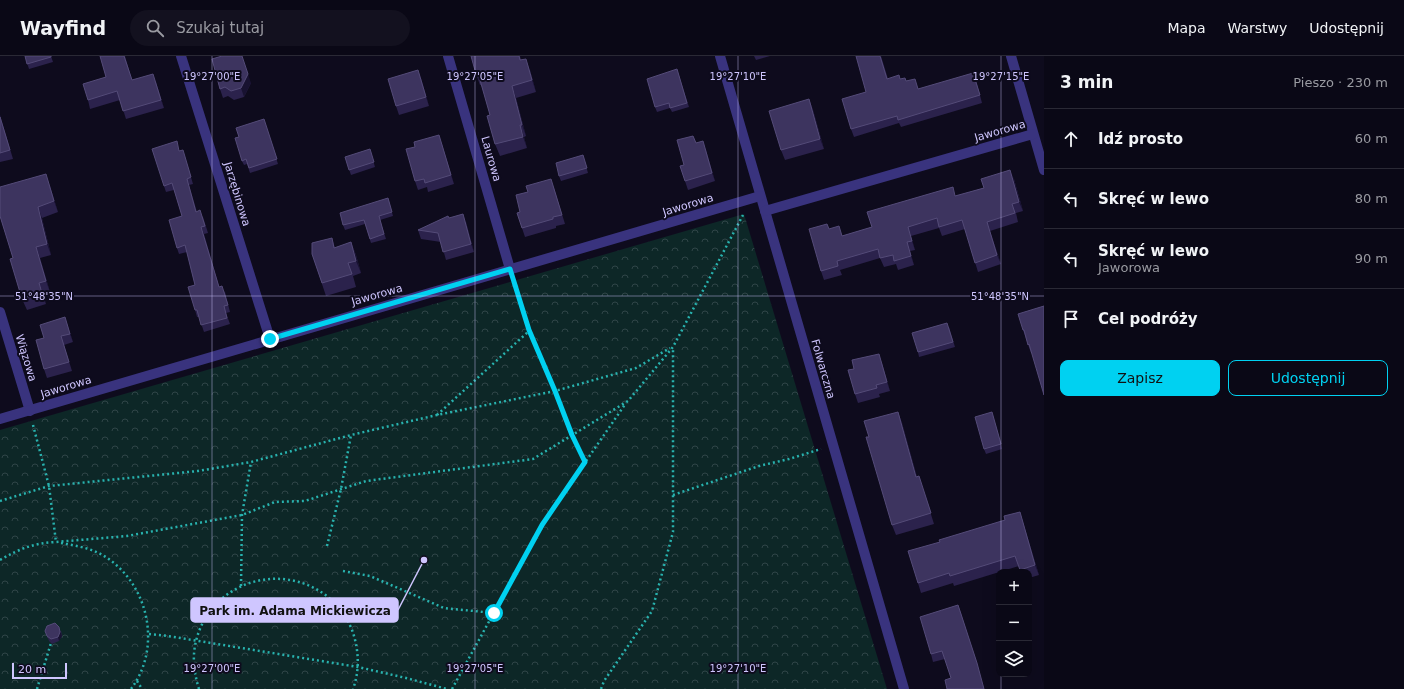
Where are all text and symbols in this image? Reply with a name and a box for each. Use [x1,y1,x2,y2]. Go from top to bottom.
search box [130,10,410,46]
text: Wayfind [20,17,106,39]
icon: search [144,17,166,39]
text: Szukaj tutaj [176,19,264,37]
text: Mapa [1167,20,1206,36]
text: Warstwy [1228,20,1287,36]
text: Udostępnij [1309,20,1384,36]
text: 19°27'00"E [184,71,240,82]
text: 19°27'05"E [447,71,503,82]
text: 19°27'10"E [710,71,766,82]
text: 19°27'15"E [973,71,1029,82]
text: 3 min [1060,72,1113,92]
text: Pieszo · 230 m [1293,75,1388,90]
street label: Jaworowa [972,118,1027,145]
icon: ahead [1060,128,1082,150]
text: Idź prosto [1098,130,1183,148]
text: 60 m [1355,131,1388,146]
street label: Laurowa [478,135,504,183]
street label: Jarzębinowa [221,159,253,228]
icon: left [1060,188,1082,210]
text: Skręć w lewo [1098,190,1209,208]
street label: Jaworowa [660,191,715,219]
text: 80 m [1355,191,1388,206]
text: Skręć w lewo [1098,242,1209,260]
icon: left [1060,248,1082,270]
text: 90 m [1355,251,1388,266]
text: Jaworowa [1098,260,1160,275]
street label: Jaworowa [349,282,404,309]
text: 51°48'35"N [15,291,73,302]
text: 51°48'35"N [971,291,1029,302]
icon: arrive [1060,308,1082,330]
text: Cel podróży [1098,310,1198,328]
route end [261,330,279,348]
street label: Wiązowa [13,333,39,383]
street label: Folwarczna [808,338,838,400]
button: Zapisz [1060,360,1220,396]
button: Udostępnij [1228,360,1388,396]
street label: Jaworowa [38,373,93,401]
map controls [996,569,1032,677]
button: + [996,569,1032,605]
callout: Park im. Adama Mickiewicza [191,598,398,622]
text: Park im. Adama Mickiewicza [199,604,391,618]
route start [485,604,503,622]
button: − [996,605,1032,641]
button: layers [996,641,1032,677]
scale bar [12,661,67,680]
text: 20 m [18,663,46,676]
text: 19°27'00"E [184,663,240,674]
text: 19°27'05"E [447,663,503,674]
text: 19°27'10"E [710,663,766,674]

